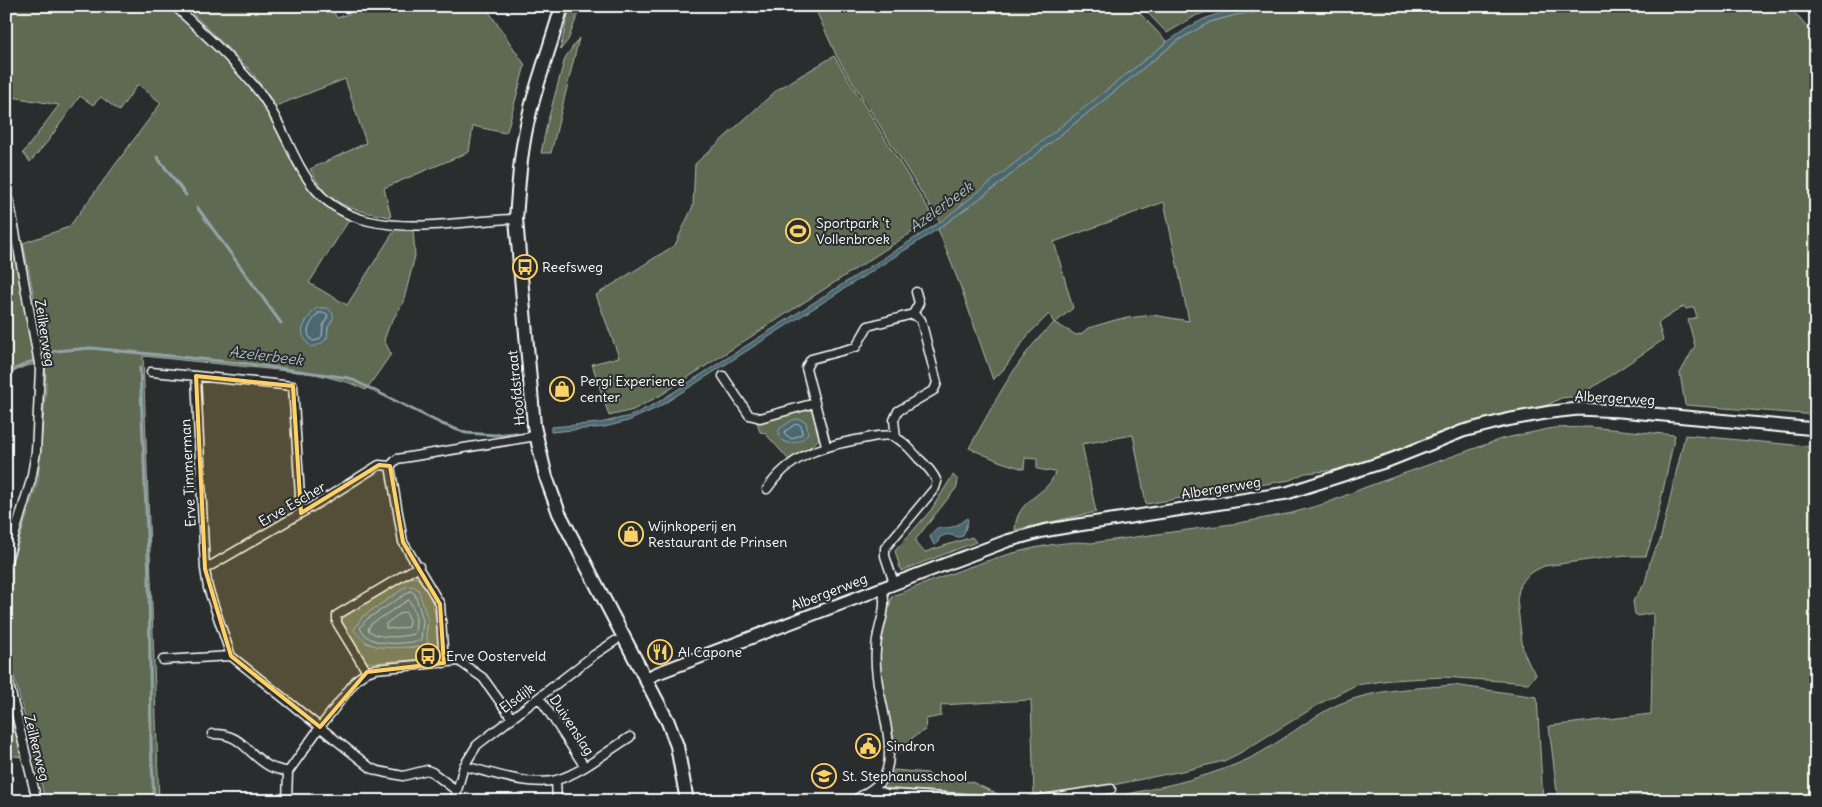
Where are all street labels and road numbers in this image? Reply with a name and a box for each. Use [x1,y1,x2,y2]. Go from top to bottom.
street label: Zeilkerweg [31,298,59,368]
street label: Hoofdstraat [503,349,529,427]
street label: Albergerweg [1574,387,1656,409]
street label: Erve Timmerman [176,419,200,527]
street label: Albergerweg [1180,473,1262,503]
street label: Erve Escher [255,477,329,530]
street label: Albergerweg [788,569,870,615]
street label: Elsdijk [496,679,538,717]
street label: Duivenslag [546,691,598,759]
street label: Zeilkerweg [20,713,54,783]

